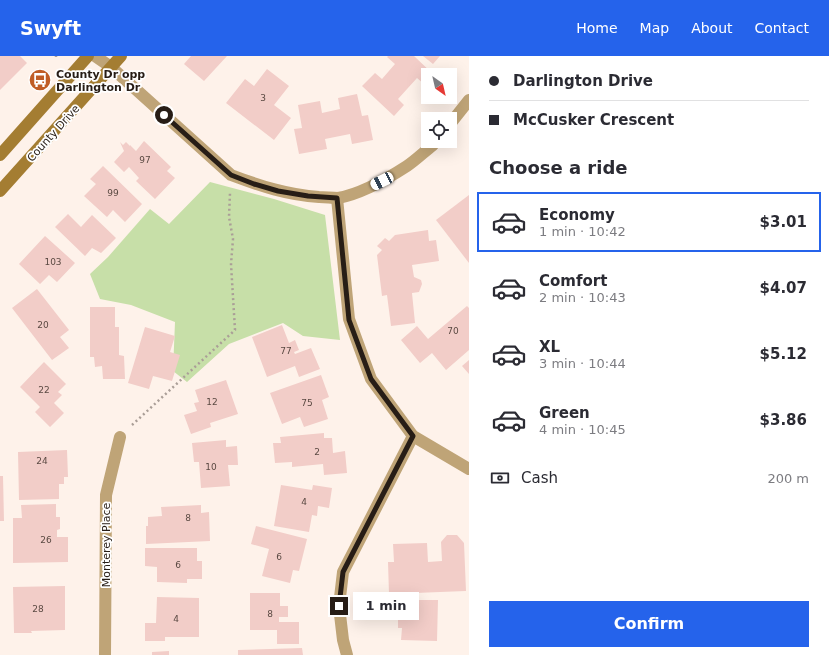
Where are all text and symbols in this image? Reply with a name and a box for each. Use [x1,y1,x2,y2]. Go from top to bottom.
text: Swyft [20,17,81,39]
text: Home [576,20,618,36]
text: Map [640,20,669,36]
text: About [691,20,733,36]
text: Contact [755,20,809,36]
bus stop icon: County Dr opp Darlington Dr [27,67,53,93]
place label: County Dr opp Darlington Dr [56,68,145,94]
north arrow [421,68,457,104]
map controls [421,68,457,148]
text: Darlington Drive [513,72,653,90]
house number: 3 [260,93,266,103]
street label: County Drive [24,102,82,164]
route start [155,106,173,124]
text: McCusker Crescent [513,111,674,129]
button: locate [421,112,457,148]
house number: 97 [139,155,151,165]
text: Choose a ride [489,157,628,178]
car [369,170,395,192]
house number: 99 [107,188,119,198]
icon: car [491,204,527,240]
text: Economy [539,206,615,224]
text: $3.01 [760,213,807,231]
text: 1 min · 10:42 [539,224,626,239]
house number: 103 [44,257,62,267]
icon: car [491,270,527,306]
text: Comfort [539,272,607,290]
text: $4.07 [760,279,807,297]
text: 2 min · 10:43 [539,290,626,305]
house number: 20 [37,320,49,330]
house number: 70 [447,326,459,336]
icon: car [491,336,527,372]
text: XL [539,338,560,356]
text: $5.12 [760,345,807,363]
house number: 77 [280,346,292,356]
text: 3 min · 10:44 [539,356,626,371]
house number: 22 [38,385,50,395]
house number: 12 [206,397,218,407]
house number: 75 [301,398,313,408]
icon: car [491,402,527,438]
text: Green [539,404,590,422]
text: $3.86 [760,411,807,429]
text: 4 min · 10:45 [539,422,626,437]
house number: 2 [314,447,320,457]
house number: 24 [36,456,48,466]
house number: 10 [205,462,217,472]
icon: cash [489,467,511,489]
text: Cash [521,469,558,487]
text: 200 m [767,471,809,486]
house number: 4 [301,497,307,507]
street label: Monterey Place [100,502,113,587]
house number: 8 [185,513,191,523]
house number: 26 [40,535,52,545]
house number: 6 [276,552,282,562]
house number: 6 [175,560,181,570]
callout: 1 min [353,592,419,620]
route end [330,597,348,615]
text: 1 min [366,598,406,613]
button: Confirm [489,601,809,647]
house number: 28 [32,604,44,614]
house number: 8 [267,609,273,619]
house number: 4 [173,614,179,624]

